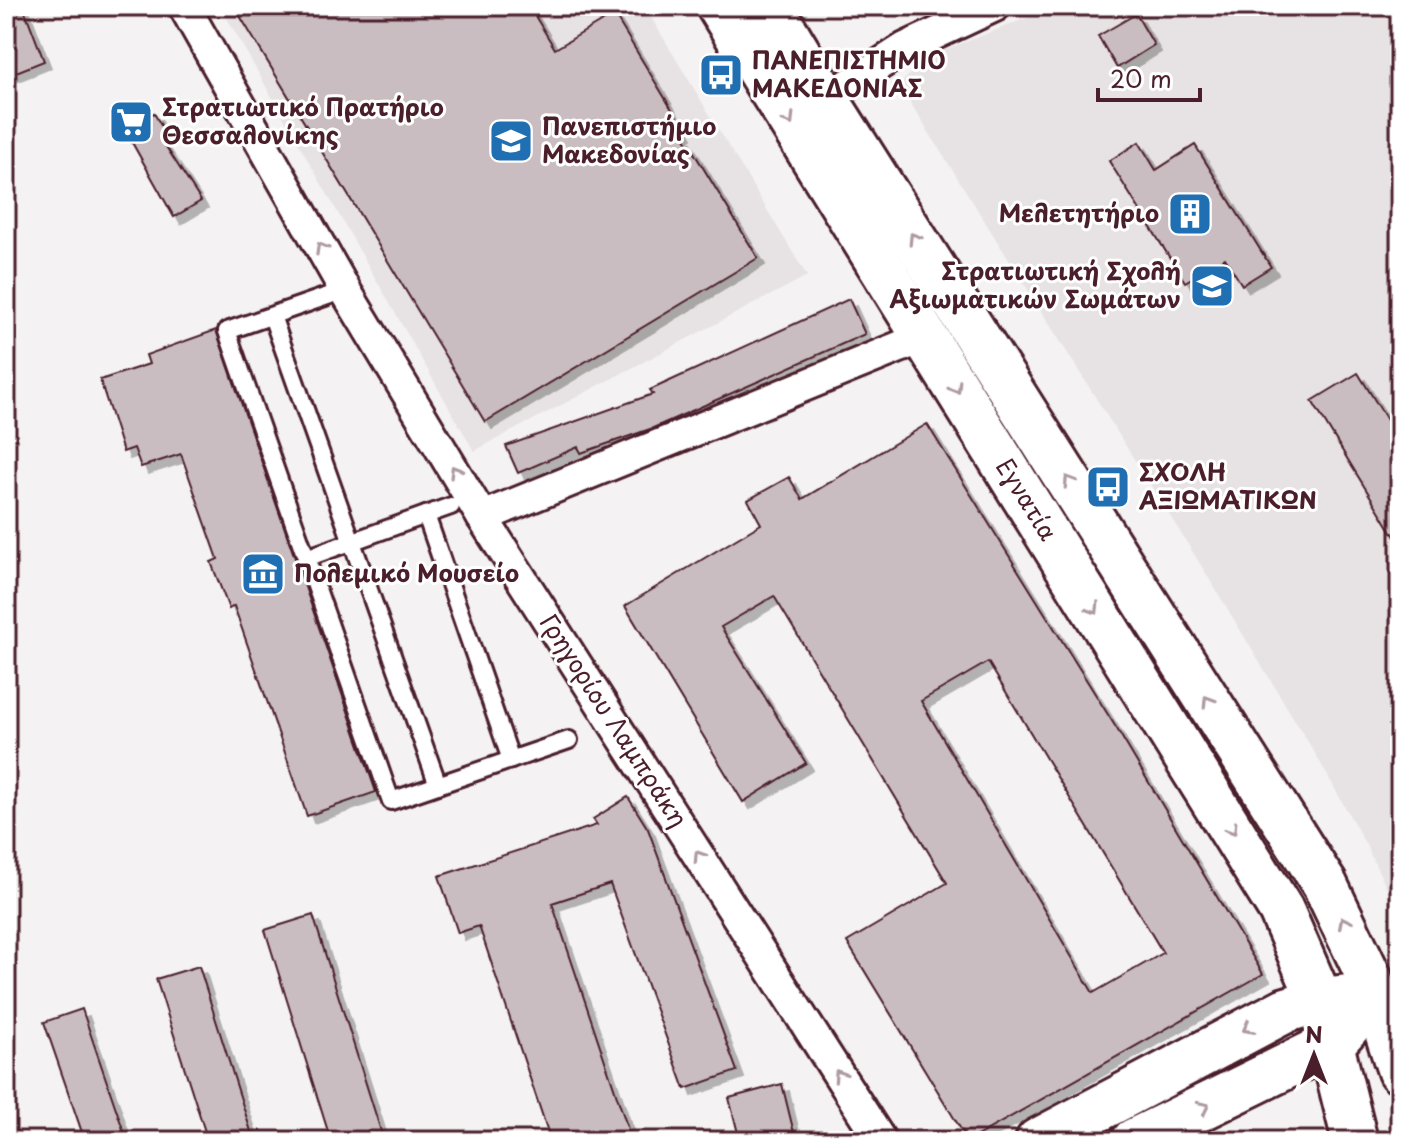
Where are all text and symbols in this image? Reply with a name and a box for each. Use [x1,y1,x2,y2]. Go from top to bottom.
place label: ΠΑΝΕΠΙΣΤΗΜΙΟ ΜΑΚΕΔΟΝΙΑΣ [752,41,946,105]
bus stop icon: ΠΑΝΕΠΙΣΤΗΜΙΟ ΜΑΚΕΔΟΝΙΑΣ [697,51,745,99]
scale bar [1098,52,1200,102]
text: 20 m [1110,60,1172,96]
place label: Στρατιωτικό Πρατήριο Θεσσαλονίκης [162,88,444,152]
supermarket icon: Στρατιωτικό Πρατήριο Θεσσαλονίκης [107,98,155,146]
place label: Πανεπιστήμιο Μακεδονίας [542,107,716,171]
one-way arrow [780,111,795,126]
school or university icon: Πανεπιστήμιο Μακεδονίας [487,117,535,165]
building icon: Μελετητήριο [1166,190,1214,238]
place label: Μελετητήριο [999,194,1159,230]
one-way arrow [909,232,924,247]
one-way arrow [315,242,331,257]
place label: Στρατιωτική Σχολή Αξιωματικών Σωμάτων [890,252,1181,316]
school or university icon: Στρατιωτική Σχολή Αξιωματικών Σωμάτων [1188,262,1236,310]
one-way arrow [947,379,962,394]
street label: Εγνατία [988,451,1067,547]
place label: ΣΧΟΛΗ ΑΞΙΩΜΑΤΙΚΩΝ [1138,453,1317,517]
bus stop icon: ΣΧΟΛΗ ΑΞΙΩΜΑΤΙΚΩΝ [1084,463,1132,511]
one-way arrow [449,465,464,480]
one-way arrow [1063,475,1078,490]
museum icon: Πολεμικό Μουσείο [239,550,287,598]
place label: Πολεμικό Μουσείο [294,554,519,590]
one-way arrow [1085,600,1100,615]
street label: Γρηγορίου Λαμπράκη [532,606,697,834]
one-way arrow [1202,695,1217,710]
one-way arrow [1223,820,1238,835]
one-way arrow [693,850,708,865]
one-way arrow [1338,916,1354,931]
north arrow [1274,1015,1354,1095]
text: N [1305,1017,1323,1050]
one-way arrow [1242,1019,1257,1034]
one-way arrow [833,1069,848,1084]
one-way arrow [1195,1101,1210,1116]

